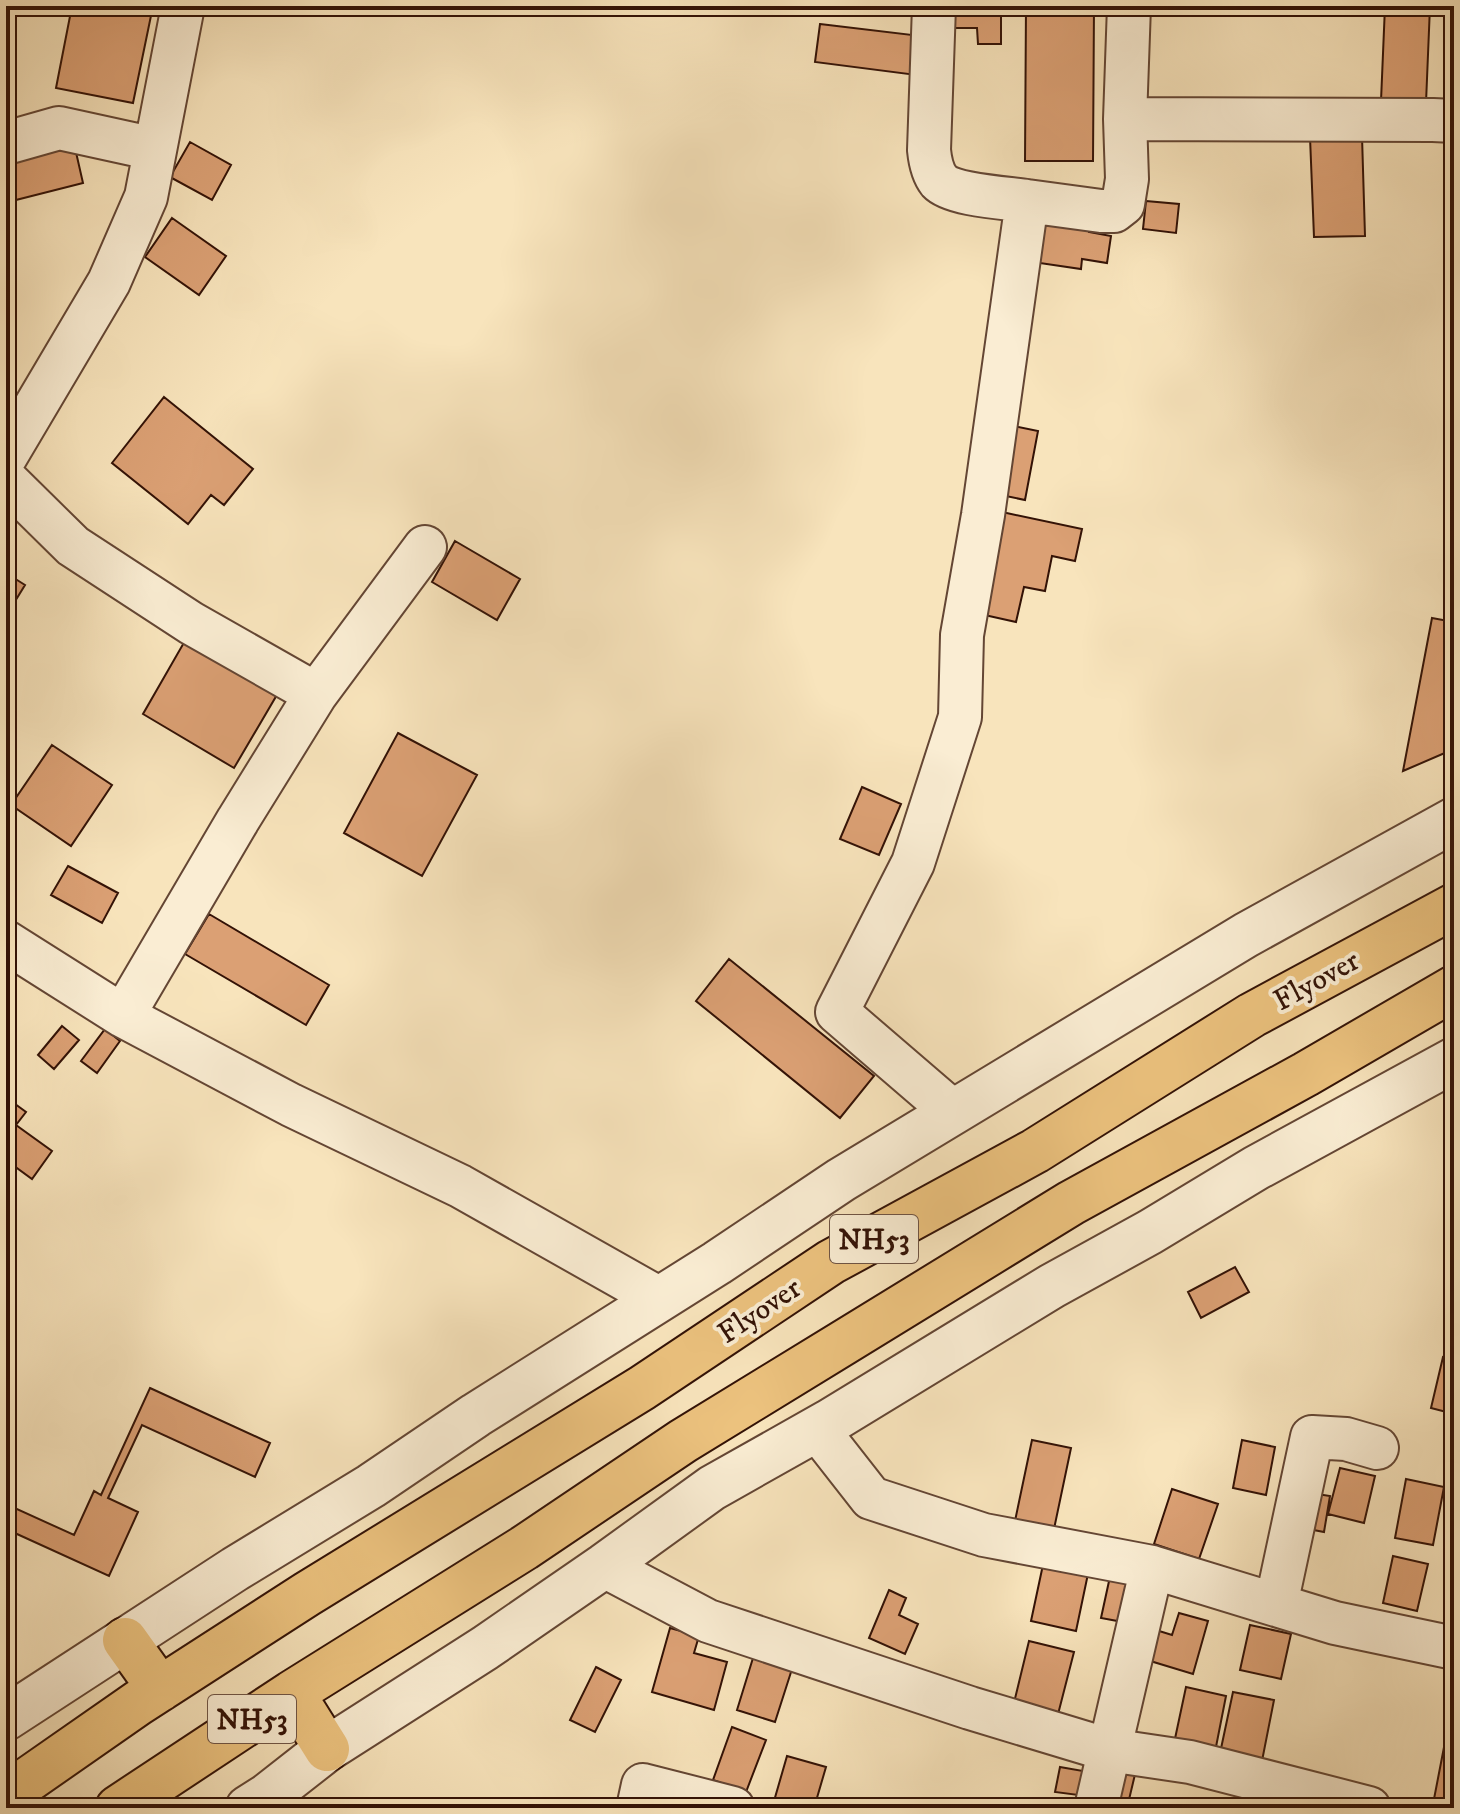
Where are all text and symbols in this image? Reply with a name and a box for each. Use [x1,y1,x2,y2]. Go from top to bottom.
street label: Flyover [1267,943,1366,1020]
road number: NH53 [830,1215,918,1263]
street label: Flyover [711,1270,809,1352]
road number: NH53 [208,1695,296,1743]

